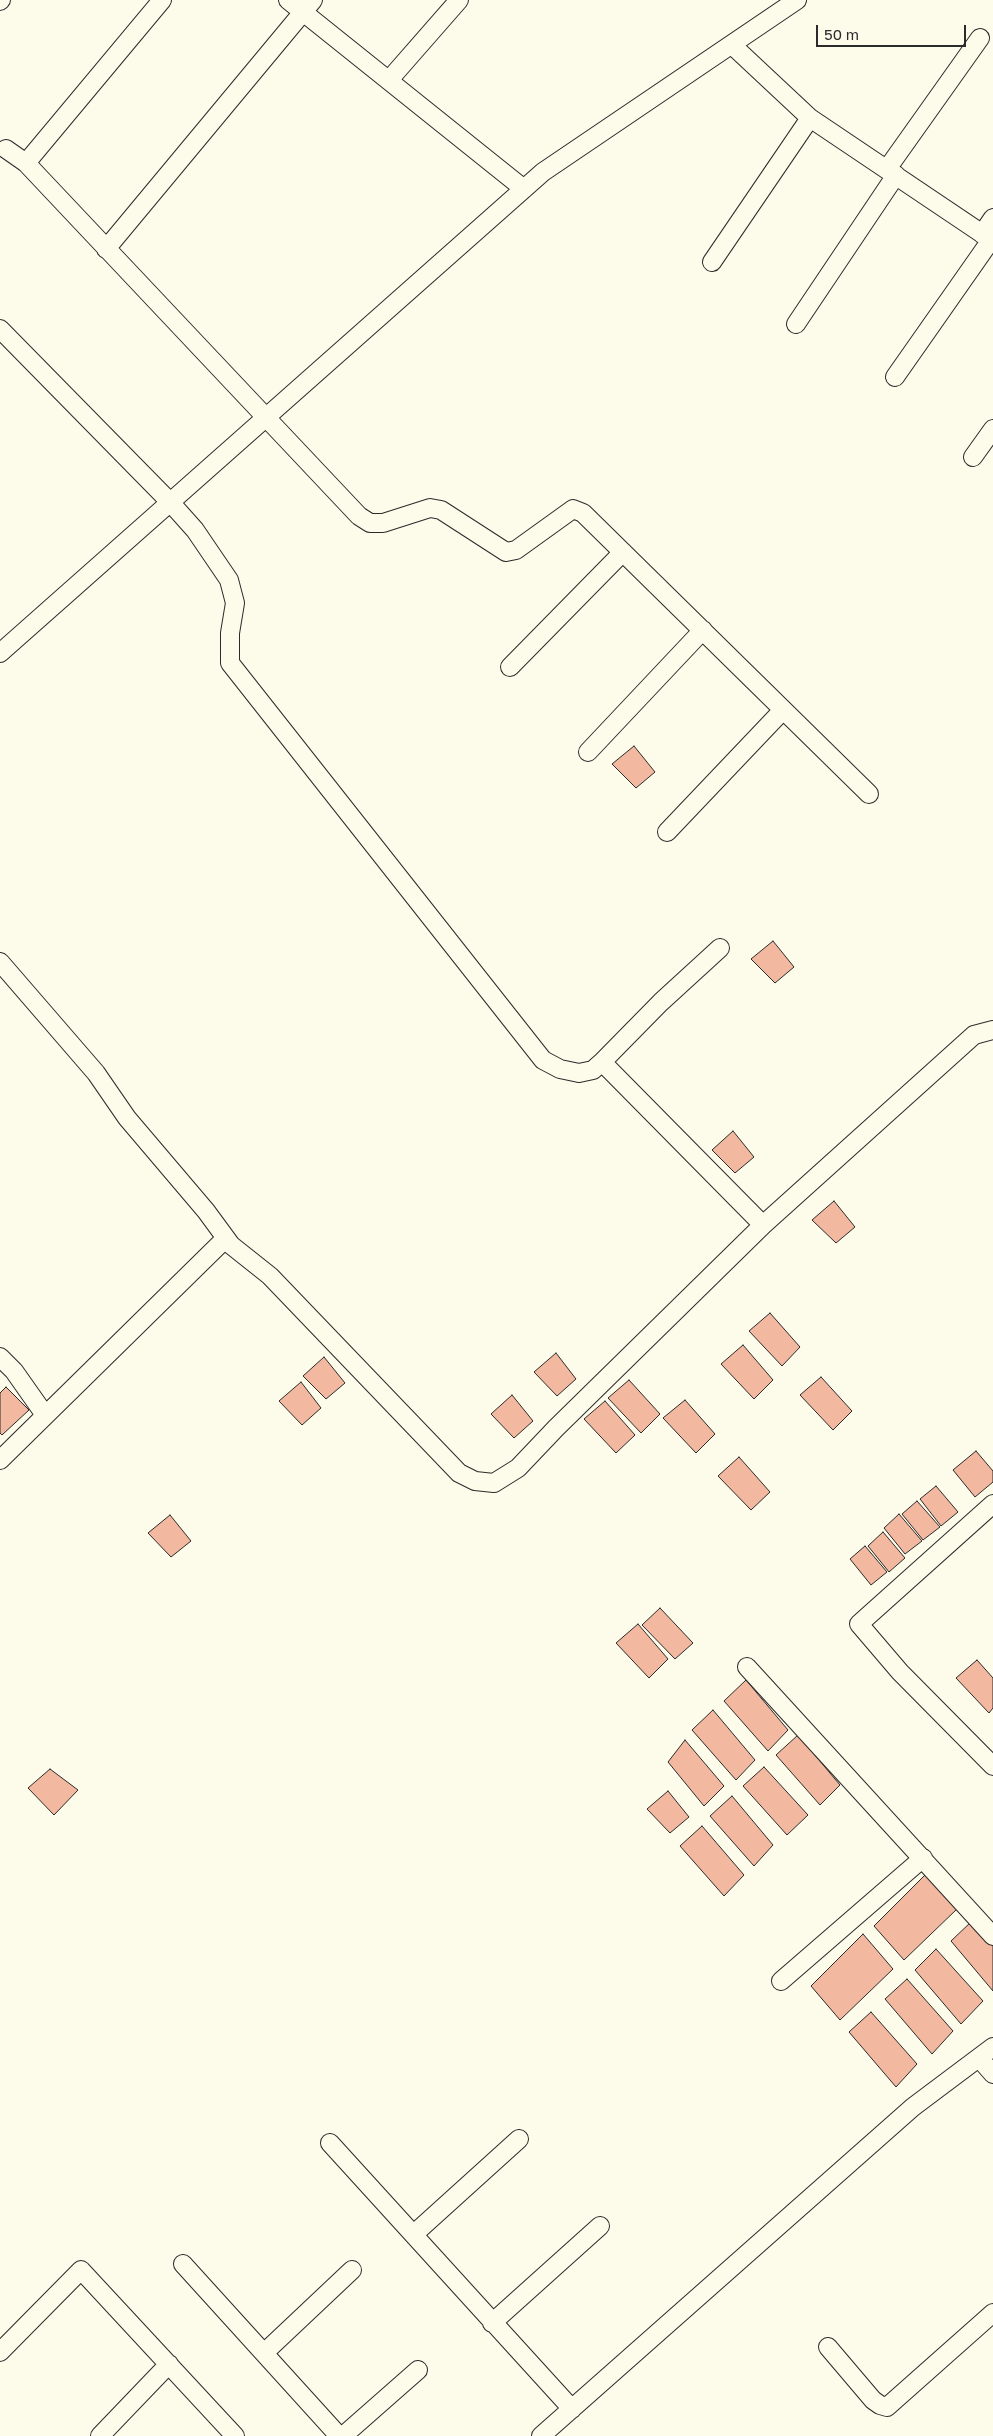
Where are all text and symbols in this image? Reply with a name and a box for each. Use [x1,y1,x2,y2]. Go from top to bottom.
scale bar [818,15,968,47]
text: 50 m [824,25,859,43]

